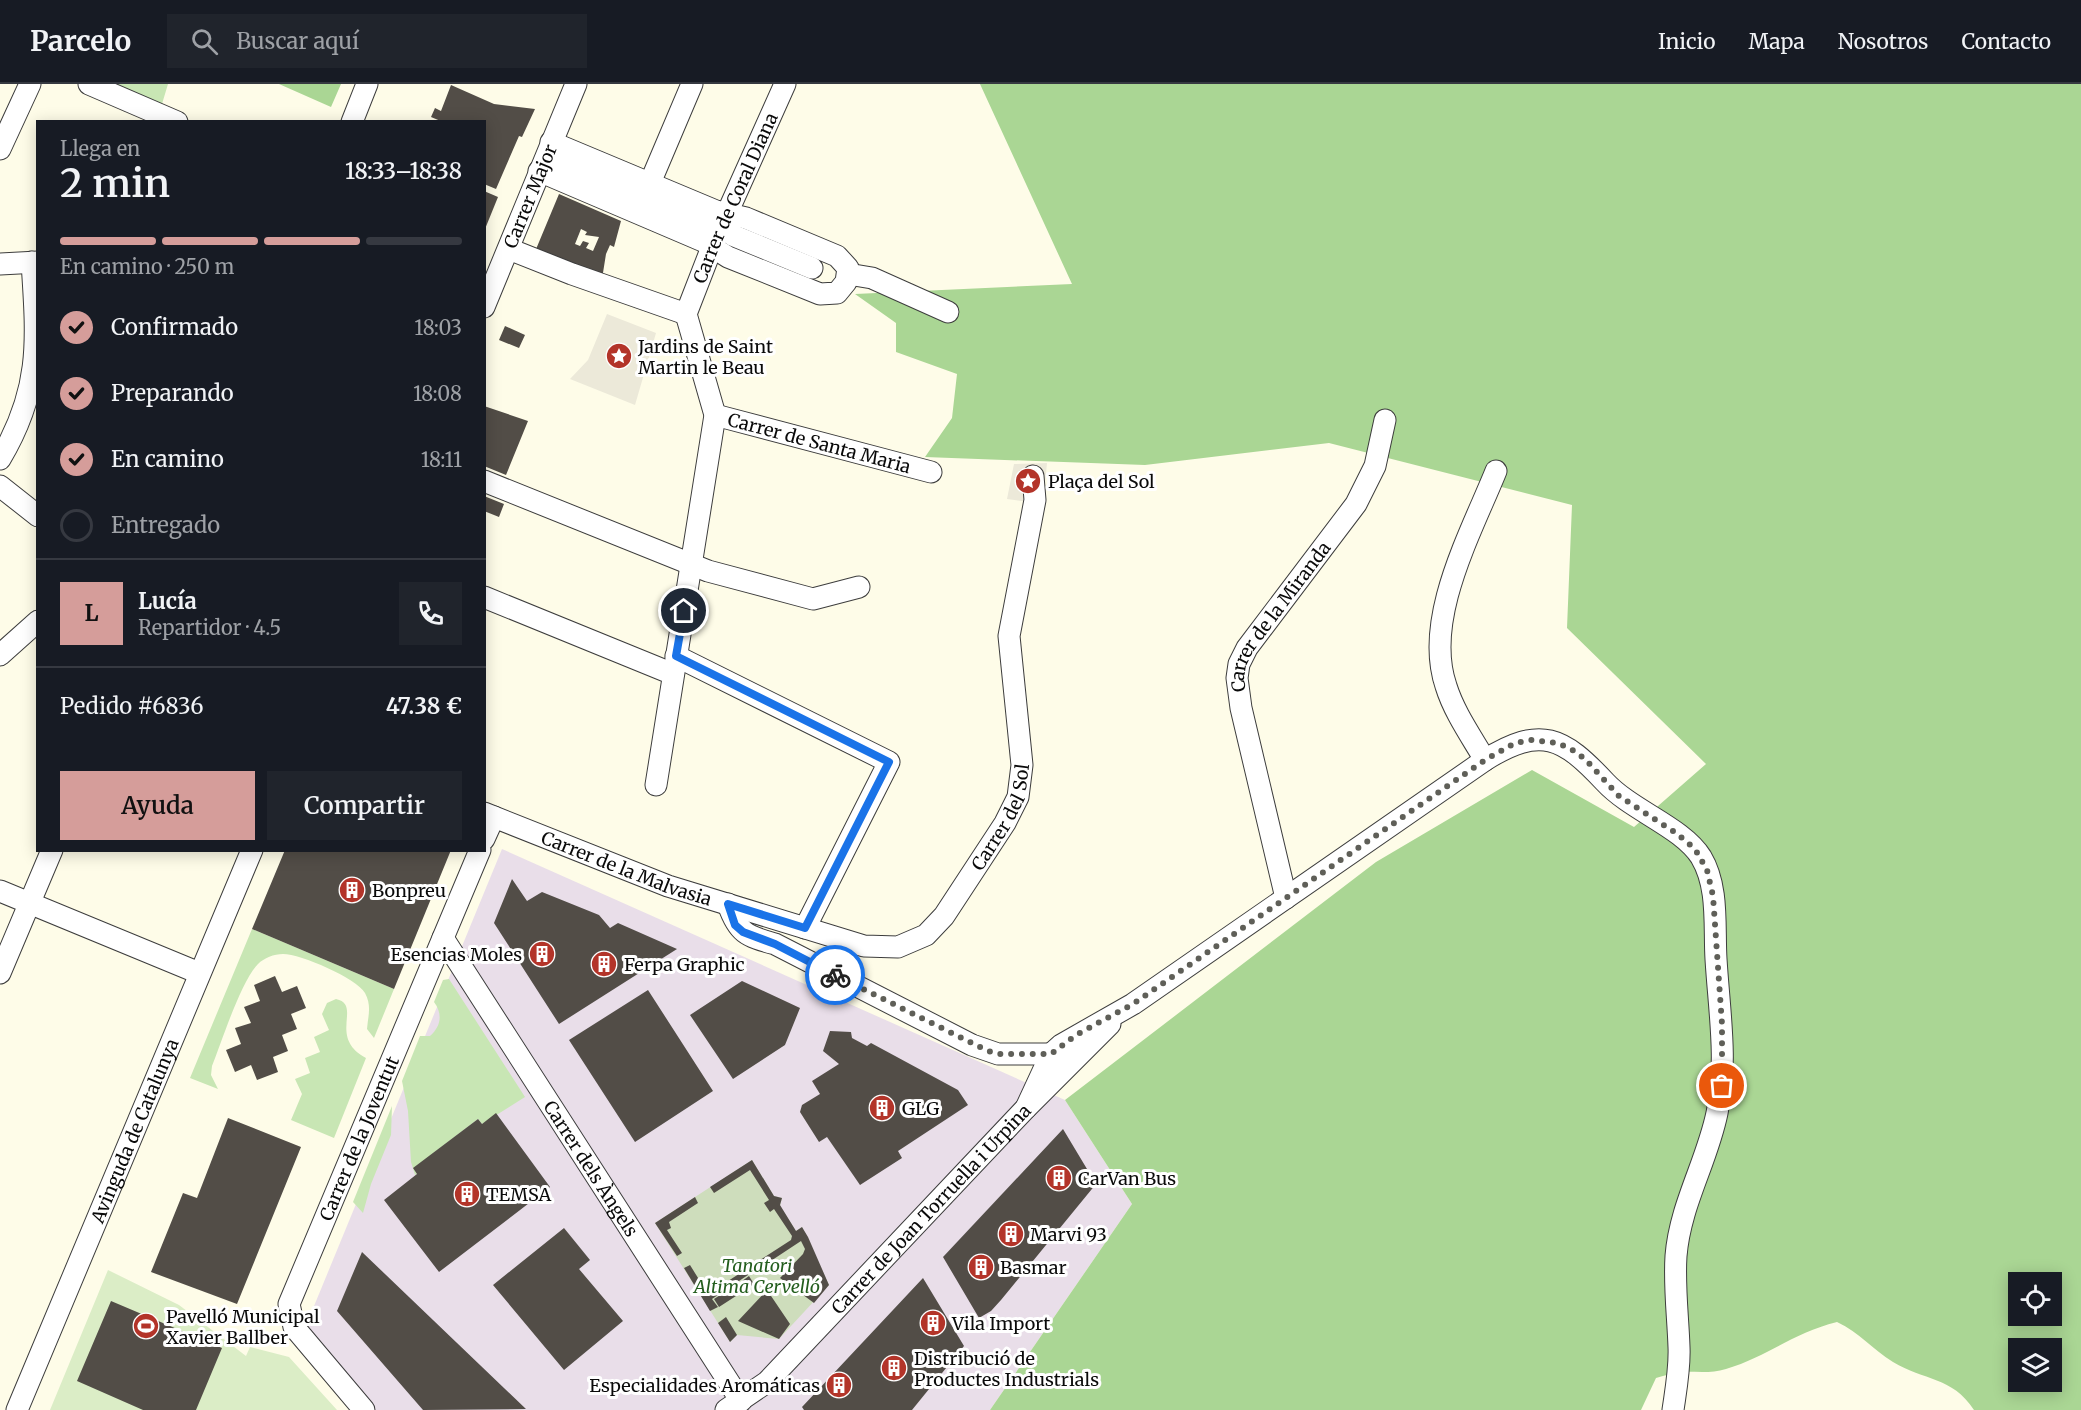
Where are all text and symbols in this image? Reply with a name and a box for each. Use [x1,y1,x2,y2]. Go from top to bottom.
search box [167,14,587,68]
text: Parcelo [30,23,131,59]
icon: search [188,25,221,58]
text: Buscar aquí [236,27,359,55]
text: Inicio [1658,28,1716,55]
text: Mapa [1749,28,1805,55]
text: Nosotros [1838,28,1928,55]
text: Contacto [1961,28,2051,55]
street label: Carrer de Coral Diana [688,109,782,286]
text: Llega en [60,136,140,161]
street label: Carrer Major [498,141,561,252]
text: 18:33–18:38 [345,157,462,185]
text: 2 min [60,159,170,208]
text: En camino · 250 m [60,254,234,279]
icon: check [60,311,93,344]
text: Confirmado [111,313,238,341]
text: 18:03 [414,315,462,340]
place label: Jardins de Saint Martin le Beau [637,335,773,379]
place icon: Jardins de Saint Martin le Beau [604,341,634,371]
icon: check [60,377,93,410]
text: Preparando [111,379,234,407]
text: 18:08 [413,381,462,406]
street label: Carrer de Santa Maria [725,407,914,478]
icon: check [60,443,93,476]
text: En camino [111,445,224,473]
text: 18:11 [421,447,462,472]
place icon: Plaça del Sol [1013,466,1043,496]
place label: Plaça del Sol [1048,470,1155,493]
text: Entregado [111,511,220,539]
street label: Carrer de la Miranda [1225,536,1335,694]
button: phone [399,582,462,645]
pin [658,585,709,636]
text: Lucía [138,587,197,615]
icon: home [667,594,700,627]
text: L [85,599,99,627]
text: Repartidor · 4.5 [138,615,281,640]
text: Pedido #6836 [60,692,204,720]
text: 47.38 € [386,692,462,720]
street label: Carrer del Sol [966,762,1034,874]
button: Ayuda [60,771,255,840]
button: Compartir [267,771,462,840]
street label: Carrer de la Malvasia [538,825,715,910]
building icon: Bonpreu [337,875,367,905]
place label: Bonpreu [372,879,446,902]
building icon: Esencias Moles [527,939,557,969]
place label: Esencias Moles [390,943,522,966]
courier [805,945,865,1005]
building icon: Ferpa Graphic [589,949,619,979]
place label: Ferpa Graphic [624,953,745,976]
icon: bike [819,959,852,992]
street label: Avinguda de Catalunya [85,1035,183,1227]
street label: Carrer de la Joventut [314,1052,404,1224]
pin [1696,1060,1747,1111]
icon: bag [1705,1069,1738,1102]
building icon: GLG [867,1093,897,1123]
street label: Carrer dels Àngels [539,1096,644,1241]
place label: GLG [902,1097,939,1120]
street label: Carrer de Joan Torruella i Urpina [826,1099,1036,1319]
building icon: CarVan Bus [1044,1163,1074,1193]
place label: CarVan Bus [1078,1167,1176,1190]
building icon: TEMSA [452,1179,482,1209]
place label: TEMSA [486,1183,552,1206]
building icon: Marvi 93 [996,1219,1026,1249]
place label: Marvi 93 [1030,1223,1107,1246]
building icon: Basmar [966,1252,996,1282]
park label: Tanatori Altima Cervelló [692,1254,820,1298]
place label: Basmar [1000,1256,1067,1279]
map controls [2008,1272,2062,1392]
button: locate [2008,1272,2062,1326]
place label: Pavelló Municipal Xavier Ballber [166,1305,320,1349]
building icon: Vila Import [918,1308,948,1338]
sports icon: Pavelló Municipal Xavier Ballber [131,1311,161,1341]
place label: Vila Import [951,1312,1050,1335]
button: layers [2008,1338,2062,1392]
place label: Distribució de Productes Industrials [914,1347,1099,1391]
building icon: Distribució de Productes Industrials [879,1353,909,1383]
building icon: Especialidades Aromáticas [824,1370,854,1400]
place label: Especialidades Aromáticas [589,1374,820,1397]

